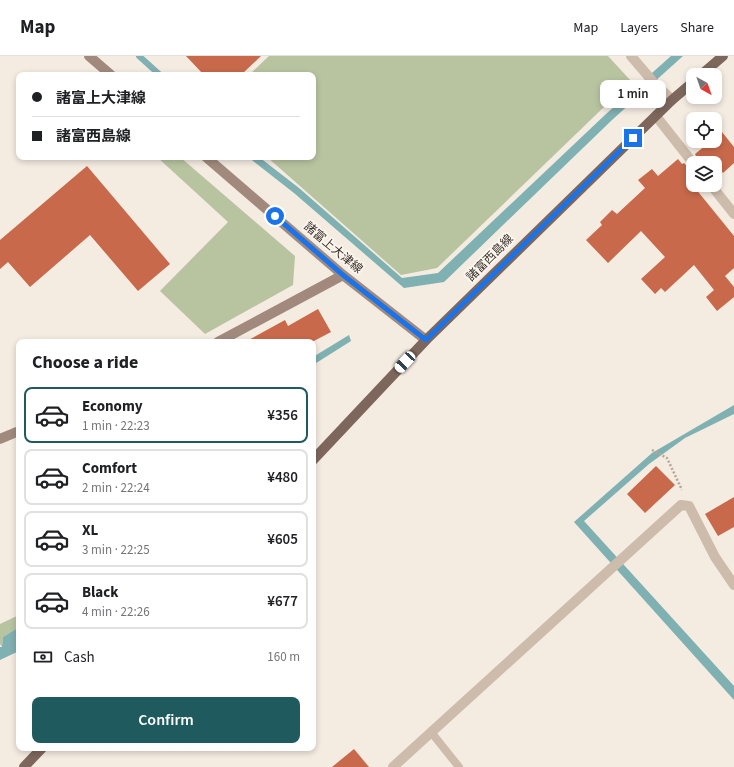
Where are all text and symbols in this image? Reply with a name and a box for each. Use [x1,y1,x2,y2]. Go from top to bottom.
text: Map [20,14,55,41]
text: Map [573,18,598,38]
text: Layers [620,18,658,38]
text: Share [680,18,714,38]
north arrow [686,68,722,104]
map controls [686,68,722,192]
callout: 1 min [600,80,666,108]
text: 1 min [618,85,648,103]
text: 諸富上大津線 [56,88,146,109]
button: locate [686,112,722,148]
text: 諸富西島線 [56,126,131,147]
route end [624,129,642,147]
button: layers [686,156,722,192]
route start [266,207,284,225]
street label: 諸富上大津線 [300,218,366,278]
street label: 諸富西島線 [463,231,517,285]
car [392,349,418,375]
text: Choose a ride [32,350,138,375]
text: Economy [82,396,143,417]
icon: car [34,397,70,433]
text: ¥356 [267,405,298,426]
text: 1 min · 22:23 [82,417,150,435]
text: Comfort [82,458,137,479]
icon: car [34,459,70,495]
text: ¥480 [267,467,298,488]
text: 2 min · 22:24 [82,479,150,497]
text: XL [82,520,98,541]
icon: car [34,521,70,557]
text: ¥605 [267,529,298,550]
text: 3 min · 22:25 [82,541,150,559]
text: Black [82,582,119,603]
icon: car [34,583,70,619]
text: ¥677 [267,591,298,612]
text: 4 min · 22:26 [82,603,150,621]
icon: cash [32,646,54,668]
text: Cash [64,647,95,668]
text: 160 m [267,648,300,666]
button: Confirm [32,697,300,743]

